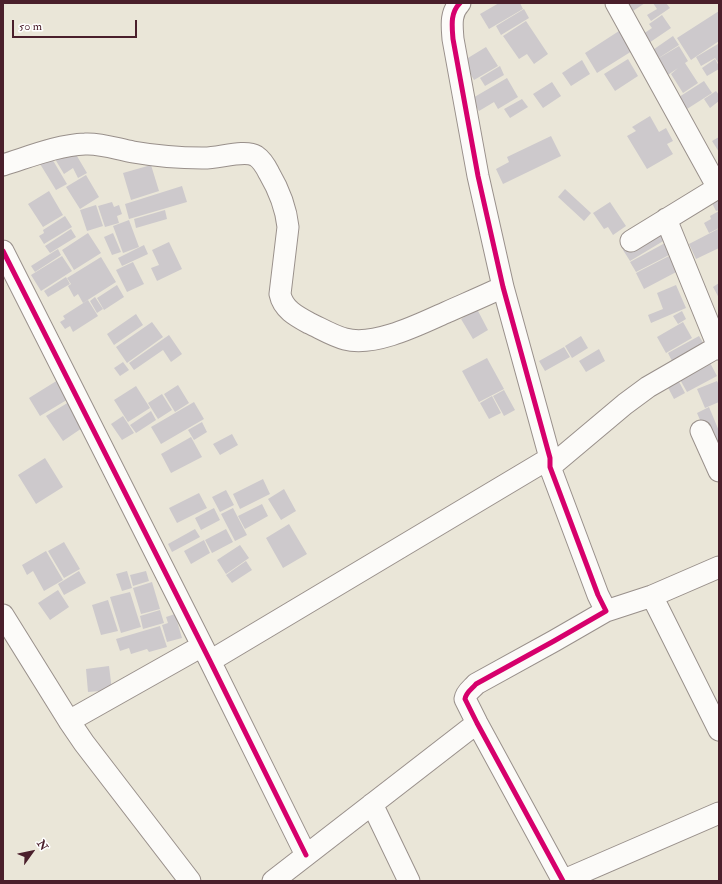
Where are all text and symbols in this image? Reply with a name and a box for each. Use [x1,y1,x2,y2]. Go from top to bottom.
scale bar [14,12,139,38]
text: 50 m [19,19,42,34]
north arrow [12,832,52,872]
text: N [34,838,51,853]

